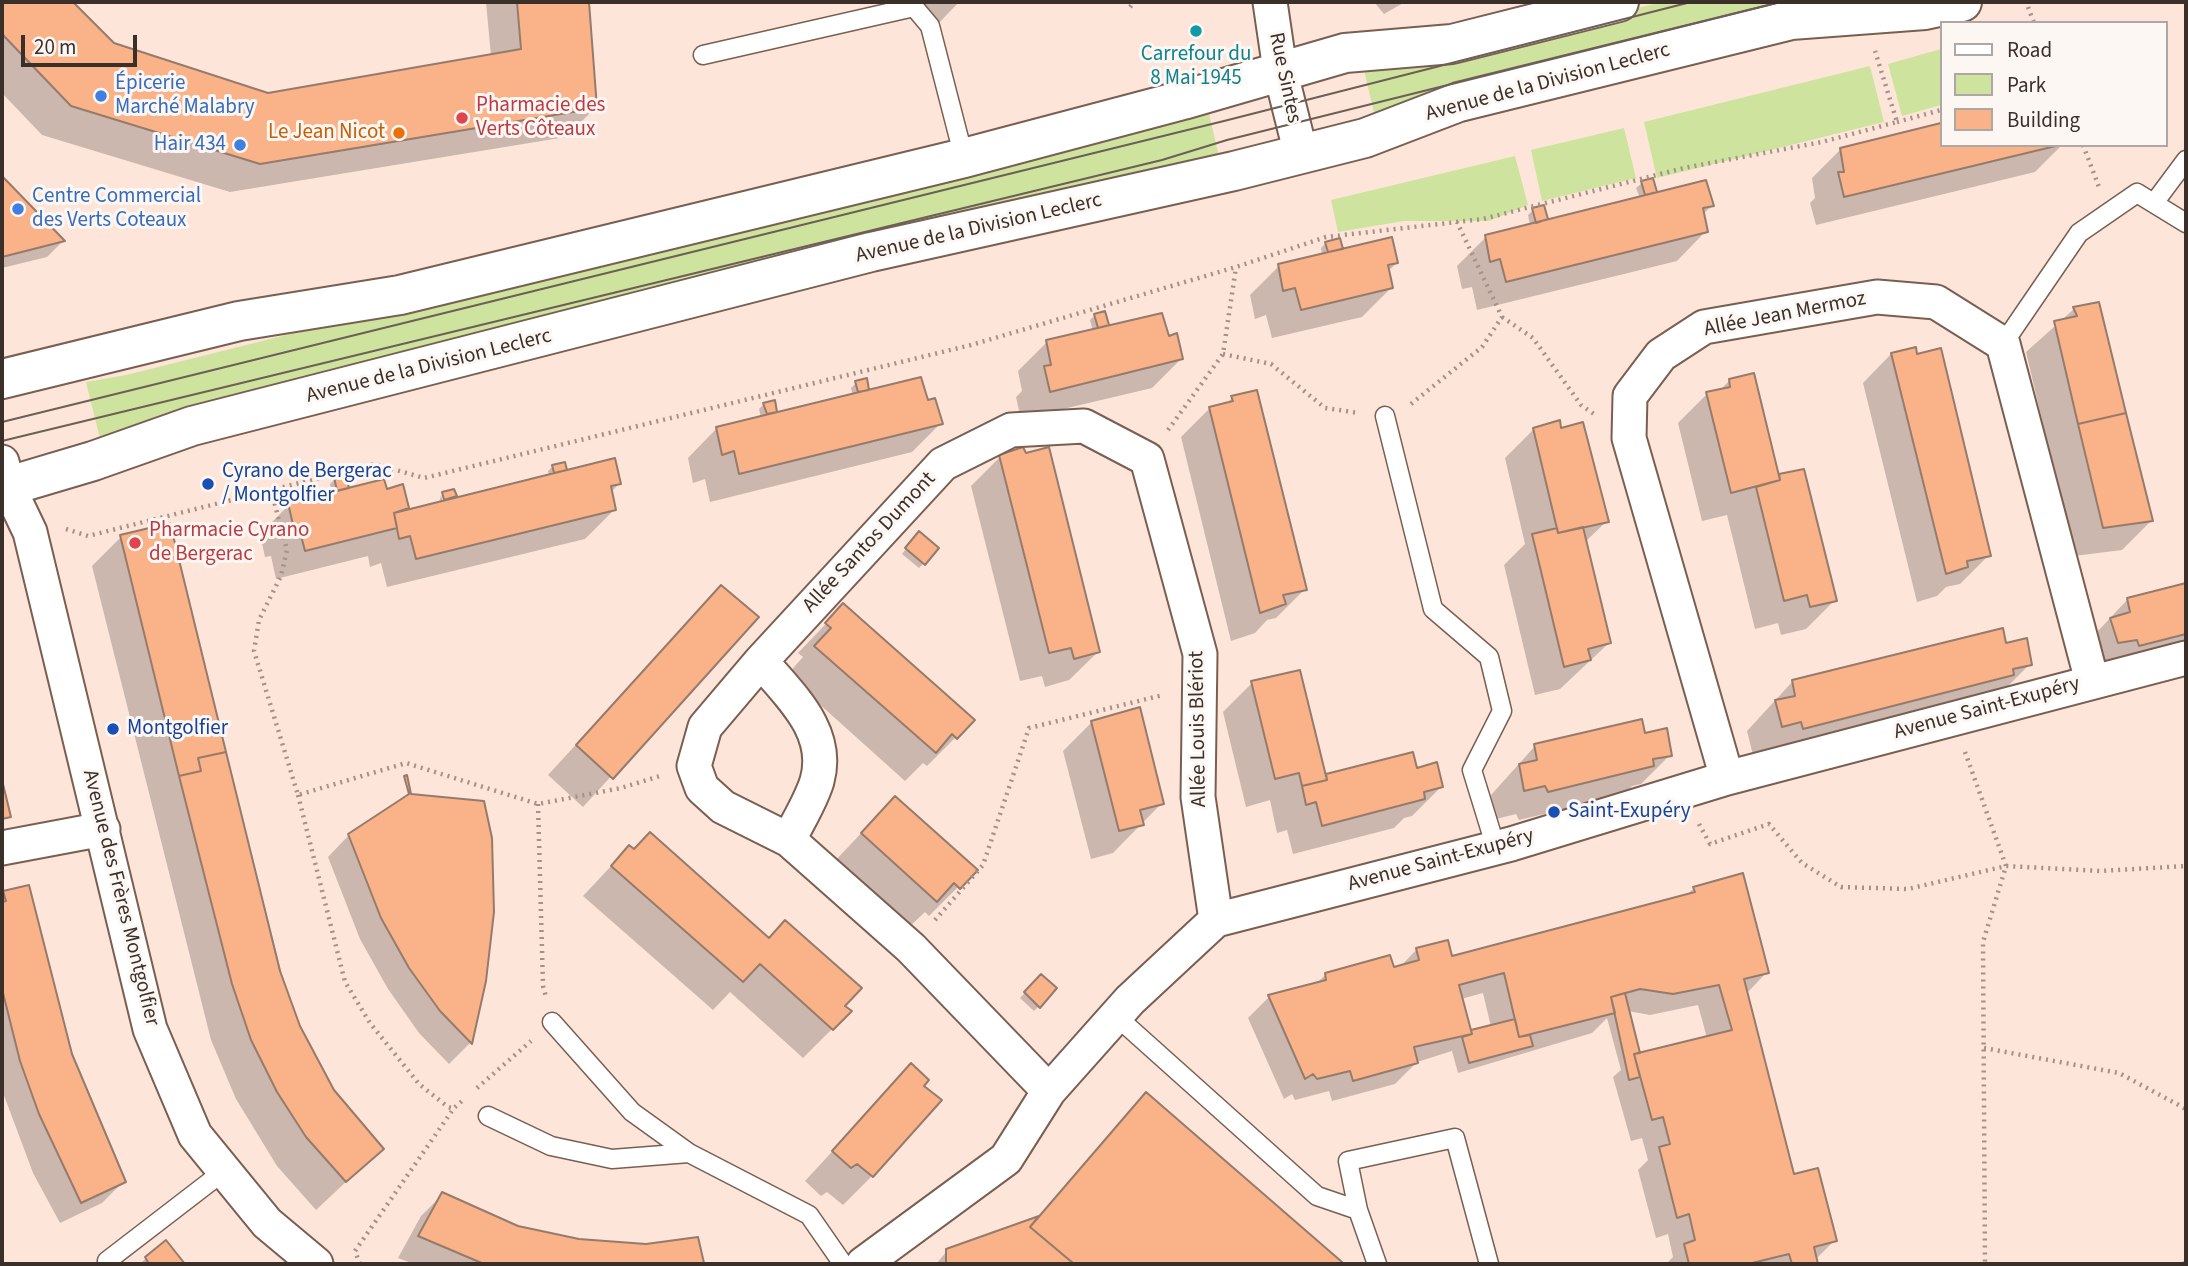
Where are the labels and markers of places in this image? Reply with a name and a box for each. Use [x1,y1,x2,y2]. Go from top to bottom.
marker: Carrefour du 8 Mai 1945 [1188,23,1204,39]
place label: Carrefour du 8 Mai 1945 [1141,42,1251,92]
place label: Épicerie Marché Malabry [115,71,255,121]
marker: Épicerie Marché Malabry [93,88,109,104]
place label: Pharmacie des Verts Côteaux [476,93,605,143]
marker: Pharmacie des Verts Côteaux [454,110,470,126]
place label: Le Jean Nicot [268,120,385,146]
marker: Le Jean Nicot [391,125,407,141]
place label: Hair 434 [154,132,226,158]
marker: Hair 434 [232,137,248,153]
place label: Centre Commercial des Verts Coteaux [32,184,201,234]
marker: Centre Commercial des Verts Coteaux [10,201,26,217]
place label: Cyrano de Bergerac / Montgolfier [222,459,392,509]
marker: Cyrano de Bergerac / Montgolfier [200,476,216,492]
place label: Pharmacie Cyrano de Bergerac [149,518,309,568]
marker: Pharmacie Cyrano de Bergerac [127,535,143,551]
place label: Montgolfier [127,716,228,742]
marker: Montgolfier [105,721,121,737]
place label: Saint-Exupéry [1568,799,1690,825]
marker: Saint-Exupéry [1546,804,1562,820]

